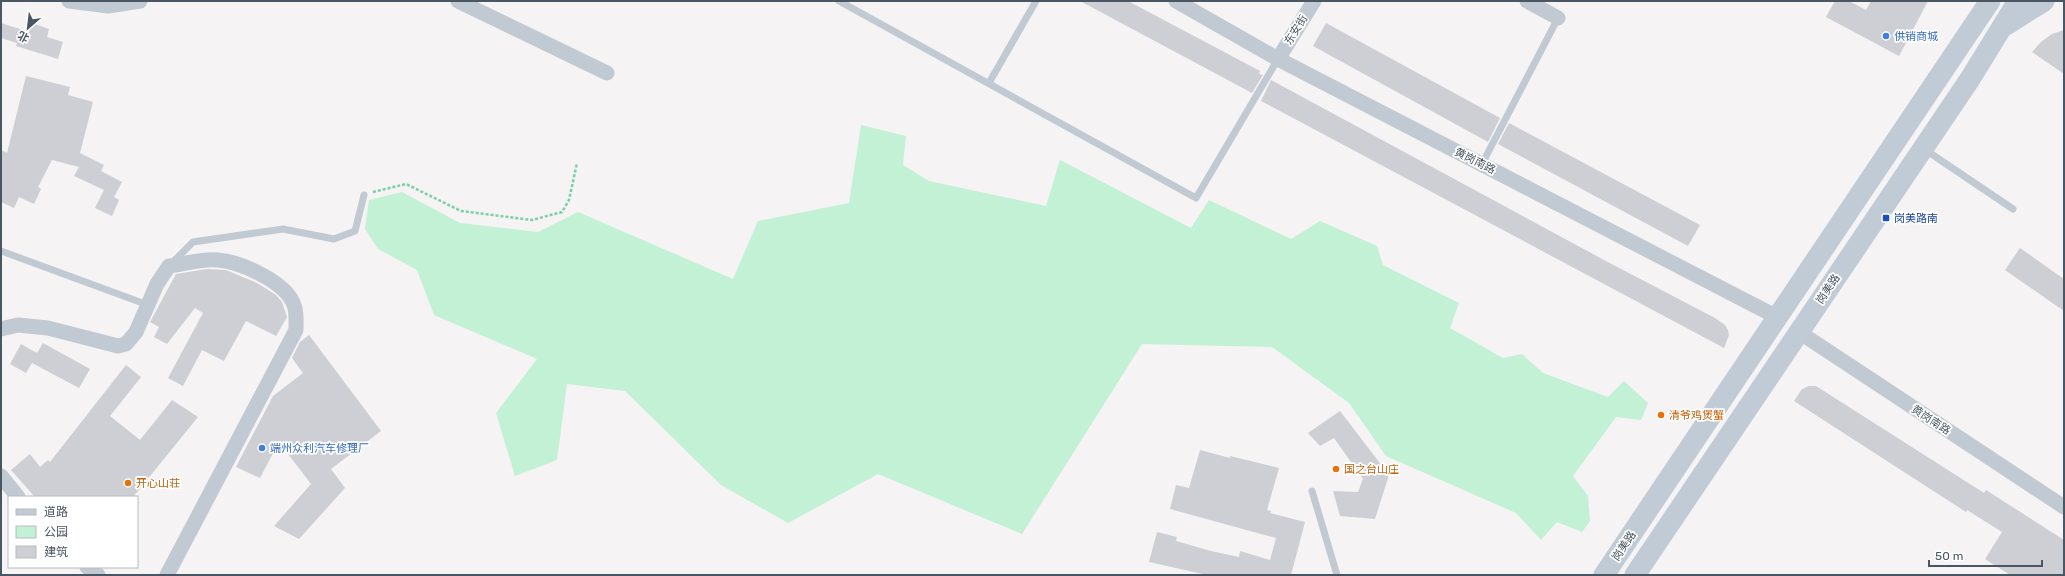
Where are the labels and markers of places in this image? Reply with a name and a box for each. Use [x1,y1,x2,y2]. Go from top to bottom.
place label: 供销商城 [1894,30,1938,43]
marker: 供销商城 [1881,31,1891,41]
place label: 岗美路南 [1894,212,1938,225]
marker: 岗美路南 [1881,213,1891,223]
place label: 清爷鸡煲蟹 [1669,409,1724,422]
marker: 清爷鸡煲蟹 [1656,410,1666,420]
place label: 端州众利汽车修理厂 [270,442,369,455]
marker: 端州众利汽车修理厂 [257,443,267,453]
place label: 国之台山庄 [1344,463,1399,476]
marker: 国之台山庄 [1331,464,1341,474]
place label: 开心山荘 [136,477,180,490]
marker: 开心山荘 [123,478,133,488]

